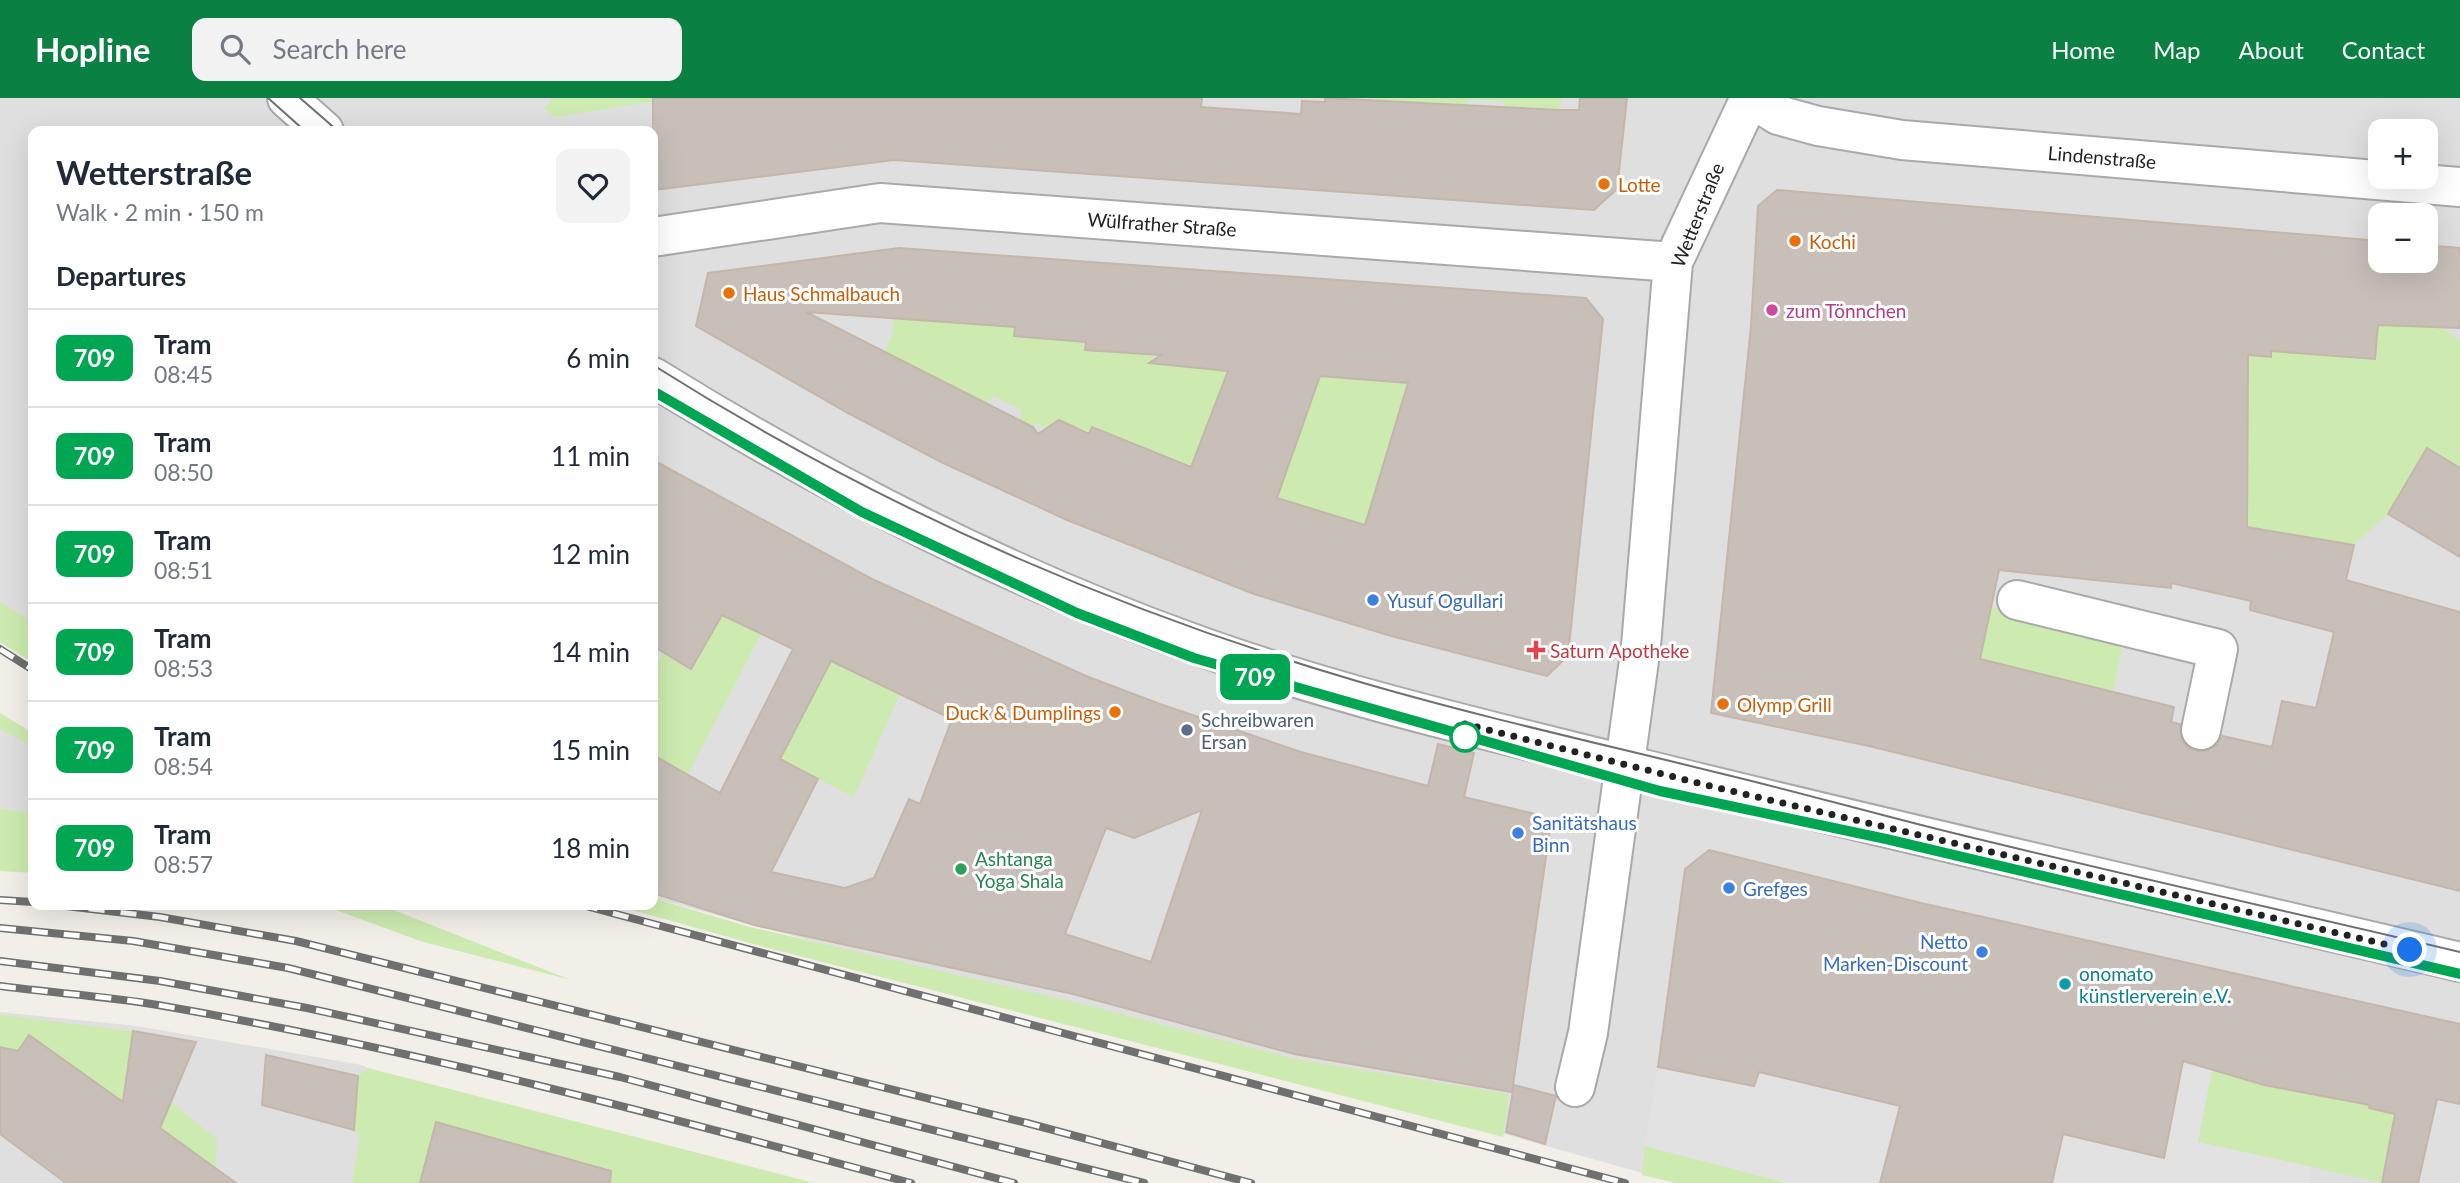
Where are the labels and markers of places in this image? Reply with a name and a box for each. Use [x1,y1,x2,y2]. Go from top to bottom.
place label: Lotte [1618,173,1661,196]
marker: Lotte [1596,176,1612,192]
place label: Kochi [1809,230,1856,253]
marker: Kochi [1787,233,1803,249]
place label: Haus Schmalbauch [743,282,900,305]
marker: Haus Schmalbauch [721,285,737,301]
place label: zum Tönnchen [1786,299,1906,322]
marker: zum Tönnchen [1764,302,1780,318]
place label: Yusuf Ogullari [1387,589,1503,612]
marker: Yusuf Ogullari [1365,592,1381,608]
place label: Saturn Apotheke [1550,639,1689,662]
marker: Saturn Apotheke [1528,642,1544,658]
place label: Olymp Grill [1737,693,1832,716]
marker: Olymp Grill [1715,696,1731,712]
place label: Duck & Dumplings [945,701,1101,724]
marker: Duck & Dumplings [1107,704,1123,720]
place label: Schreibwaren Ersan [1201,708,1314,753]
marker: Schreibwaren Ersan [1179,722,1195,738]
unlabelled marker [1450,722,1480,752]
place label: Sanitätshaus Binn [1532,811,1637,856]
marker: Sanitätshaus Binn [1510,825,1526,841]
place label: Ashtanga Yoga Shala [975,847,1064,892]
marker: Ashtanga Yoga Shala [953,861,969,877]
place label: Grefges [1743,877,1808,900]
marker: Grefges [1721,880,1737,896]
place label: Netto Marken-Discount [1823,930,1968,975]
marker: Netto Marken-Discount [1974,944,1990,960]
place label: onomato künstlerverein e.V. [2079,962,2232,1007]
marker: onomato künstlerverein e.V. [2057,976,2073,992]

